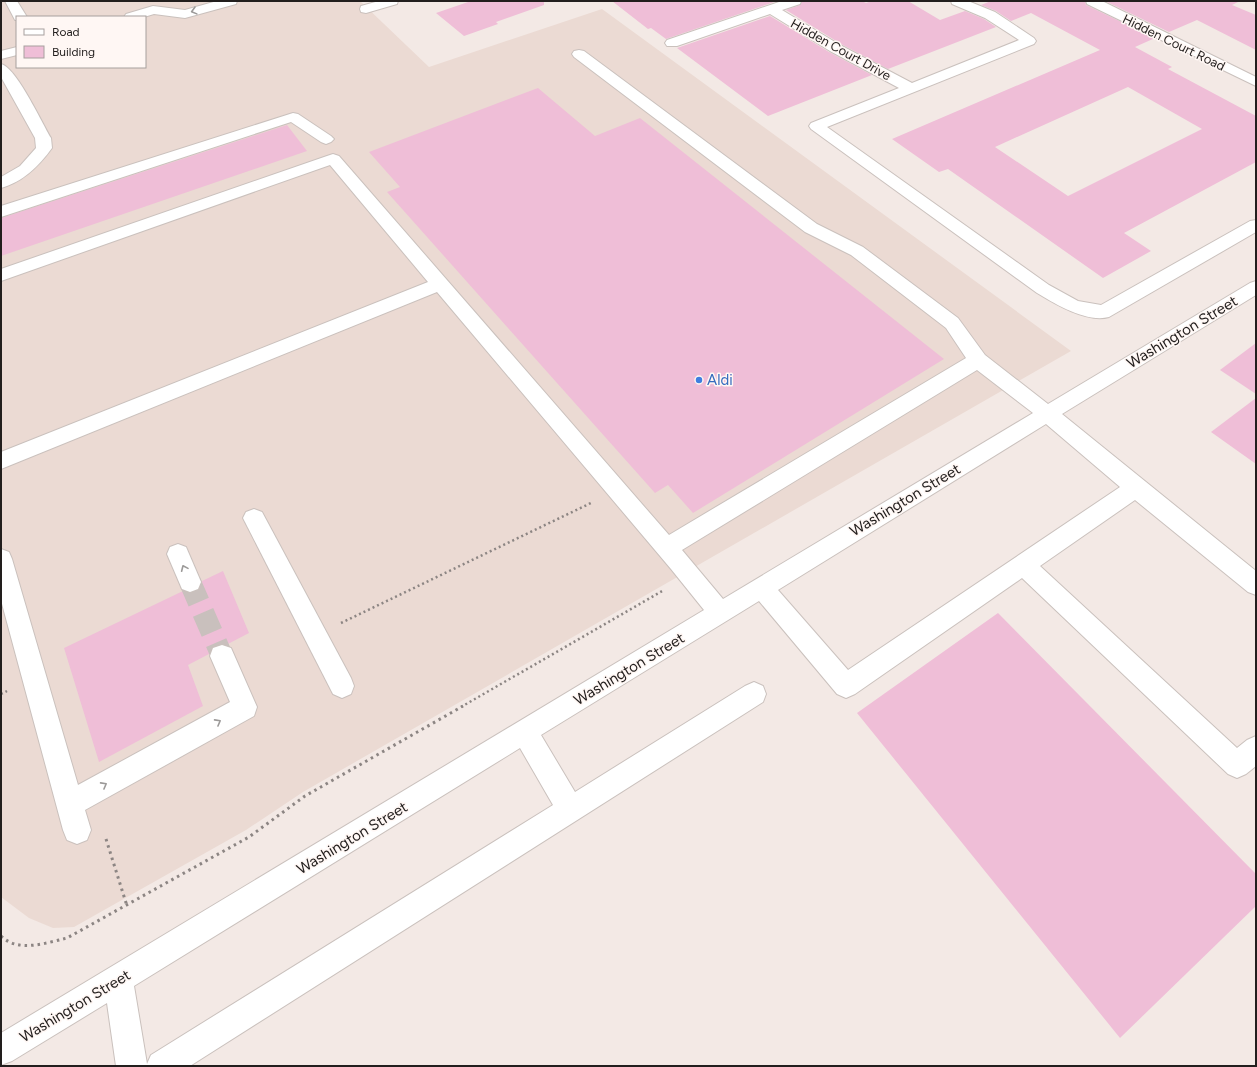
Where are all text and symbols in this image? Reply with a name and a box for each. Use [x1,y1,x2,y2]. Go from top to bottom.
one-way arrow [191,6,198,15]
street label: Hidden Court Road [1120,11,1227,74]
legend [16,16,146,68]
street label: Hidden Court Drive [788,16,894,83]
text: Road [52,25,80,39]
text: Building [52,45,95,59]
street label: Washington Street [1123,292,1241,372]
place label: Aldi [707,371,733,389]
marker: Aldi [694,375,704,385]
street label: Washington Street [846,460,964,540]
one-way arrow [181,564,189,572]
street label: Washington Street [570,629,688,709]
one-way arrow [214,719,221,727]
one-way arrow [100,782,107,790]
street label: Washington Street [293,798,411,878]
street label: Washington Street [16,966,134,1046]

